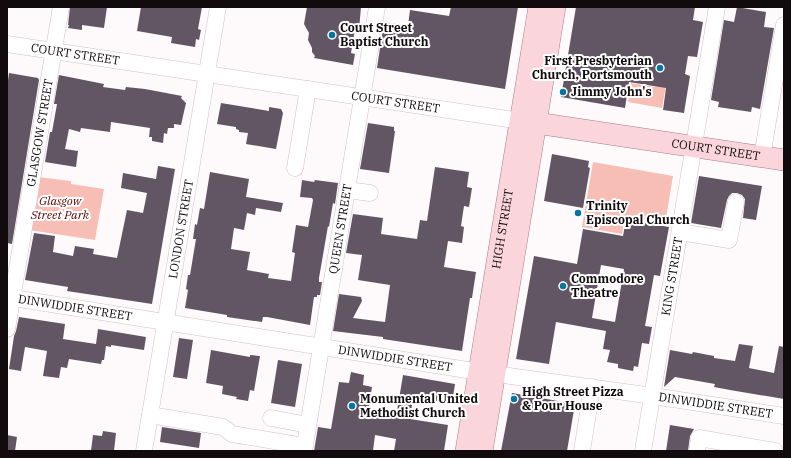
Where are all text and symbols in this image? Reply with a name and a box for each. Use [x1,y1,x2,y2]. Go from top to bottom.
place label: Court Street Baptist Church [340,20,429,49]
marker: Court Street Baptist Church [327,30,337,40]
street label: COURT STREET [30,40,121,68]
place label: First Presbyterian Church, Portsmouth [532,53,652,82]
marker: First Presbyterian Church, Portsmouth [655,63,665,73]
street label: GLASGOW STREET [23,78,56,188]
place label: Jimmy John's [571,84,652,99]
marker: Jimmy John's [558,87,568,97]
street label: COURT STREET [350,88,441,116]
street label: COURT STREET [671,135,761,163]
street label: LONDON STREET [165,178,196,280]
street label: QUEEN STREET [325,183,355,275]
street label: HIGH STREET [488,188,516,270]
park label: Glasgow Street Park [30,193,90,222]
place label: Trinity Episcopal Church [586,198,690,227]
marker: Trinity Episcopal Church [573,208,583,218]
street label: KING STREET [658,236,686,317]
place label: Commodore Theatre [571,271,644,300]
marker: Commodore Theatre [558,281,568,291]
street label: DINWIDDIE STREET [17,291,134,324]
street label: DINWIDDIE STREET [337,342,454,375]
place label: High Street Pizza & Pour House [522,384,624,413]
street label: DINWIDDIE STREET [658,389,774,421]
place label: Monumental United Methodist Church [360,391,478,420]
marker: High Street Pizza & Pour House [509,394,519,404]
marker: Monumental United Methodist Church [347,401,357,411]

